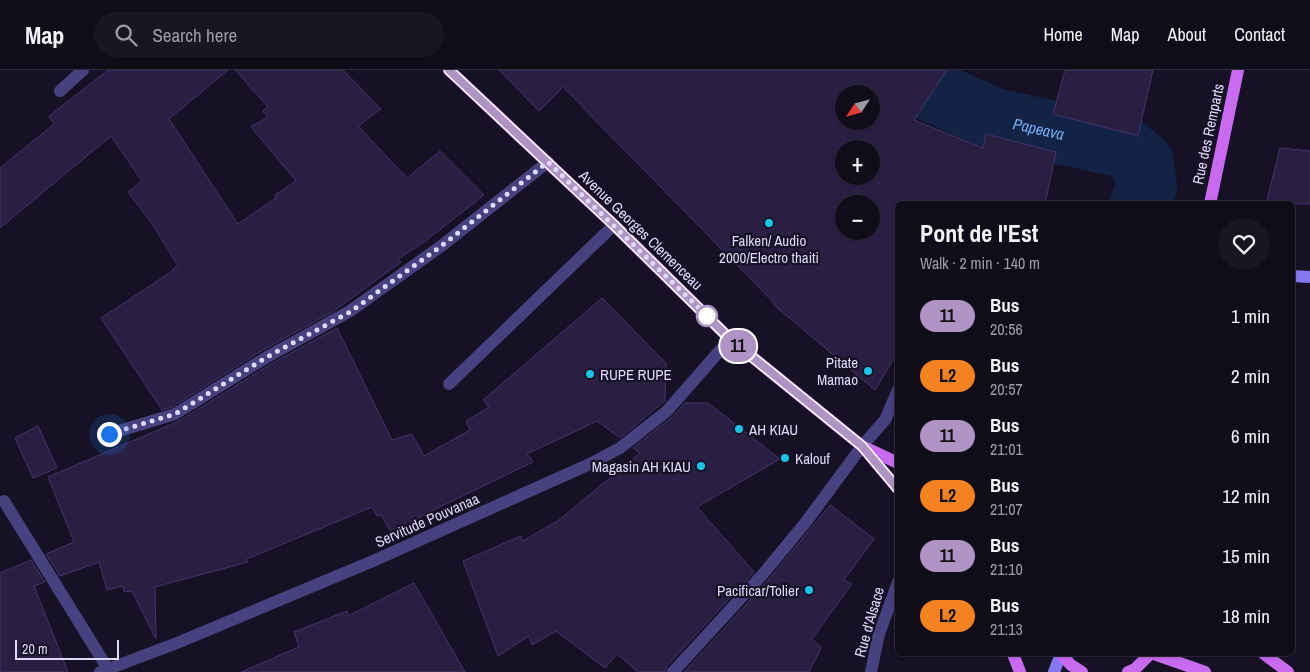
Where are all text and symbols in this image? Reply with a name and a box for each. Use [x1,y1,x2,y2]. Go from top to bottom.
search box [94,12,444,57]
text: Map [25,19,64,51]
icon: search [112,21,140,49]
text: Search here [152,22,237,48]
text: Home [1043,22,1083,47]
text: Map [1111,22,1140,47]
text: About [1168,22,1206,47]
text: Contact [1234,22,1285,47]
street label: Rue des Remparts [1187,82,1229,186]
north arrow [835,85,880,130]
map controls [835,85,880,240]
water label: Papeava [1011,112,1066,145]
button: + [835,140,880,185]
street label: Avenue Georges Clemenceau [574,165,707,295]
button: − [835,195,880,240]
marker: Falken/ Audio 2000/Electro thaiti [763,217,775,229]
text: Pont de l'Est [920,217,1038,249]
button: heart [1218,218,1270,270]
place label: Falken/ Audio 2000/Electro thaiti [719,230,819,268]
text: Walk · 2 min · 140 m [920,252,1040,274]
text: Bus [990,292,1019,318]
text: 11 [940,303,955,328]
text: 1 min [1231,303,1270,329]
unlabelled marker [696,305,718,327]
text: 20:56 [990,318,1023,340]
line badge: 11 [716,330,760,362]
text: 11 [730,333,746,358]
place label: Pitate Mamao [817,352,858,390]
text: Bus [990,352,1019,378]
text: L2 [939,363,956,388]
text: 2 min [1231,363,1270,389]
place label: RUPE RUPE [600,364,672,385]
marker: Pitate Mamao [862,365,874,377]
marker: RUPE RUPE [584,368,596,380]
text: 20:57 [990,378,1023,400]
text: Bus [990,412,1019,438]
place label: AH KIAU [748,419,798,440]
your location [97,422,122,447]
marker: AH KIAU [733,423,745,435]
text: 11 [940,423,955,448]
text: 6 min [1231,423,1270,449]
text: 21:01 [990,438,1023,460]
place label: Kalouf [795,448,830,469]
marker: Kalouf [779,452,791,464]
place label: Magasin AH KIAU [592,456,691,477]
marker: Magasin AH KIAU [695,460,707,472]
text: Bus [990,472,1019,498]
text: L2 [939,483,956,508]
text: 12 min [1222,483,1270,509]
street label: Servitude Pouvanaa [372,488,482,552]
text: 21:07 [990,498,1023,520]
text: Bus [990,532,1019,558]
text: 11 [940,543,955,568]
text: 15 min [1222,543,1270,569]
text: 21:10 [990,558,1023,580]
place label: Pacificar/Tolier [717,580,799,601]
marker: Pacificar/Tolier [803,584,815,596]
street label: Rue d'Alsace [849,584,889,660]
text: Bus [990,592,1019,618]
text: L2 [939,603,956,628]
text: 18 min [1222,603,1270,629]
text: 21:13 [990,618,1023,640]
scale bar [15,637,119,660]
text: 20 m [22,640,48,658]

